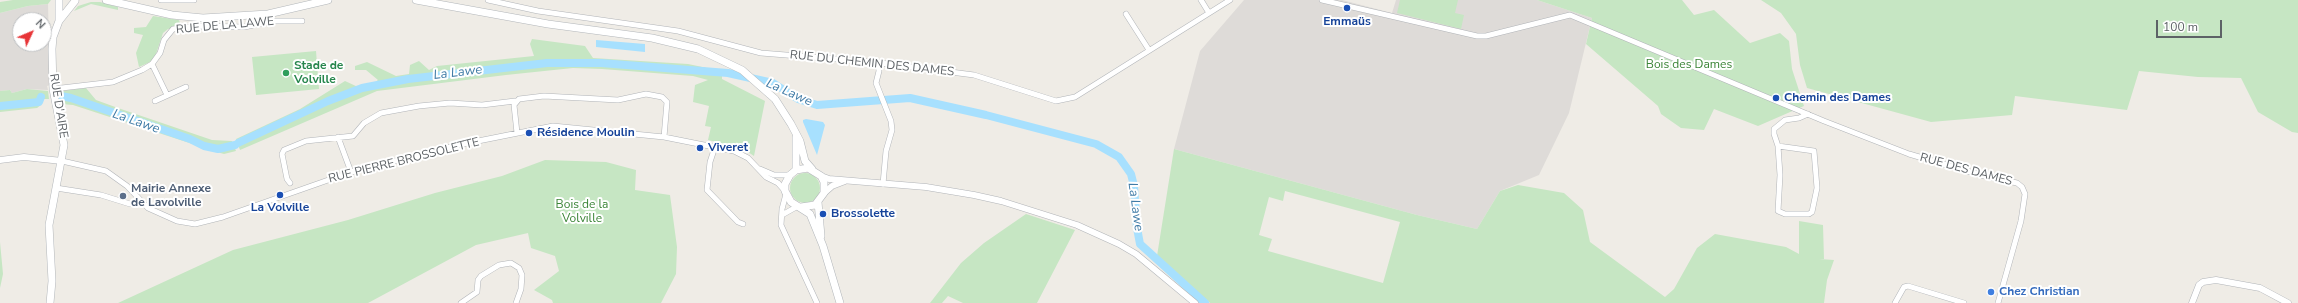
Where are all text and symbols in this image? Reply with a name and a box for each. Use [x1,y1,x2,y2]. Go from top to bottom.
marker: Emmaüs [1342,3,1352,13]
north arrow [12,12,52,52]
scale bar [2158,12,2224,38]
street label: RUE DE LA LAWE [175,15,275,37]
place label: Emmaüs [1323,15,1371,29]
text: N [32,16,49,32]
text: 100 m [2163,19,2198,35]
street label: RUE DU CHEMIN DES DAMES [789,48,955,80]
park label: Bois des Dames [1646,58,1732,72]
place label: Stade de Volville [294,59,343,87]
water label: La Lawe [433,62,483,84]
marker: Stade de Volville [281,68,291,78]
street label: RUE D'AIRE [46,73,70,139]
water label: La Lawe [763,76,815,110]
place label: Chemin des Dames [1784,91,1891,105]
marker: Chemin des Dames [1771,93,1781,103]
water label: La Lawe [110,107,162,137]
place label: Résidence Moulin [537,126,635,140]
marker: Résidence Moulin [524,128,534,138]
street label: RUE PIERRE BROSSOLETTE [327,135,481,187]
place label: Viveret [708,141,748,155]
marker: Viveret [695,143,705,153]
street label: RUE DES DAMES [1918,151,2014,189]
place label: Mairie Annexe de Lavolville [131,182,211,210]
water label: La Lawe [1124,182,1146,232]
marker: La Volville [275,190,285,200]
marker: Mairie Annexe de Lavolville [118,191,128,201]
park label: Bois de la Volville [556,198,608,226]
place label: La Volville [251,201,309,215]
place label: Brossolette [831,207,895,221]
marker: Brossolette [818,209,828,219]
place label: Chez Christian [1999,285,2079,299]
marker: Chez Christian [1986,287,1996,297]

